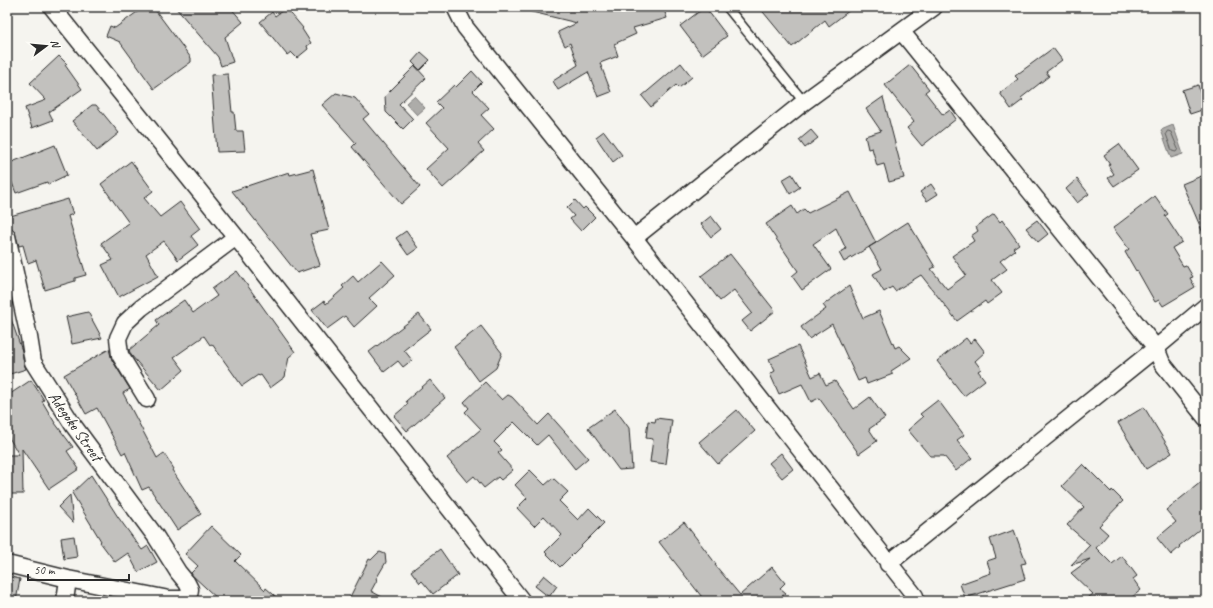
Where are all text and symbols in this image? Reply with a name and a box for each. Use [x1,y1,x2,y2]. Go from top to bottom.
north arrow [26,26,66,66]
text: N [48,38,64,51]
street label: Adegoke Street [44,388,108,468]
scale bar [28,556,129,582]
text: 50 m [34,562,56,578]

